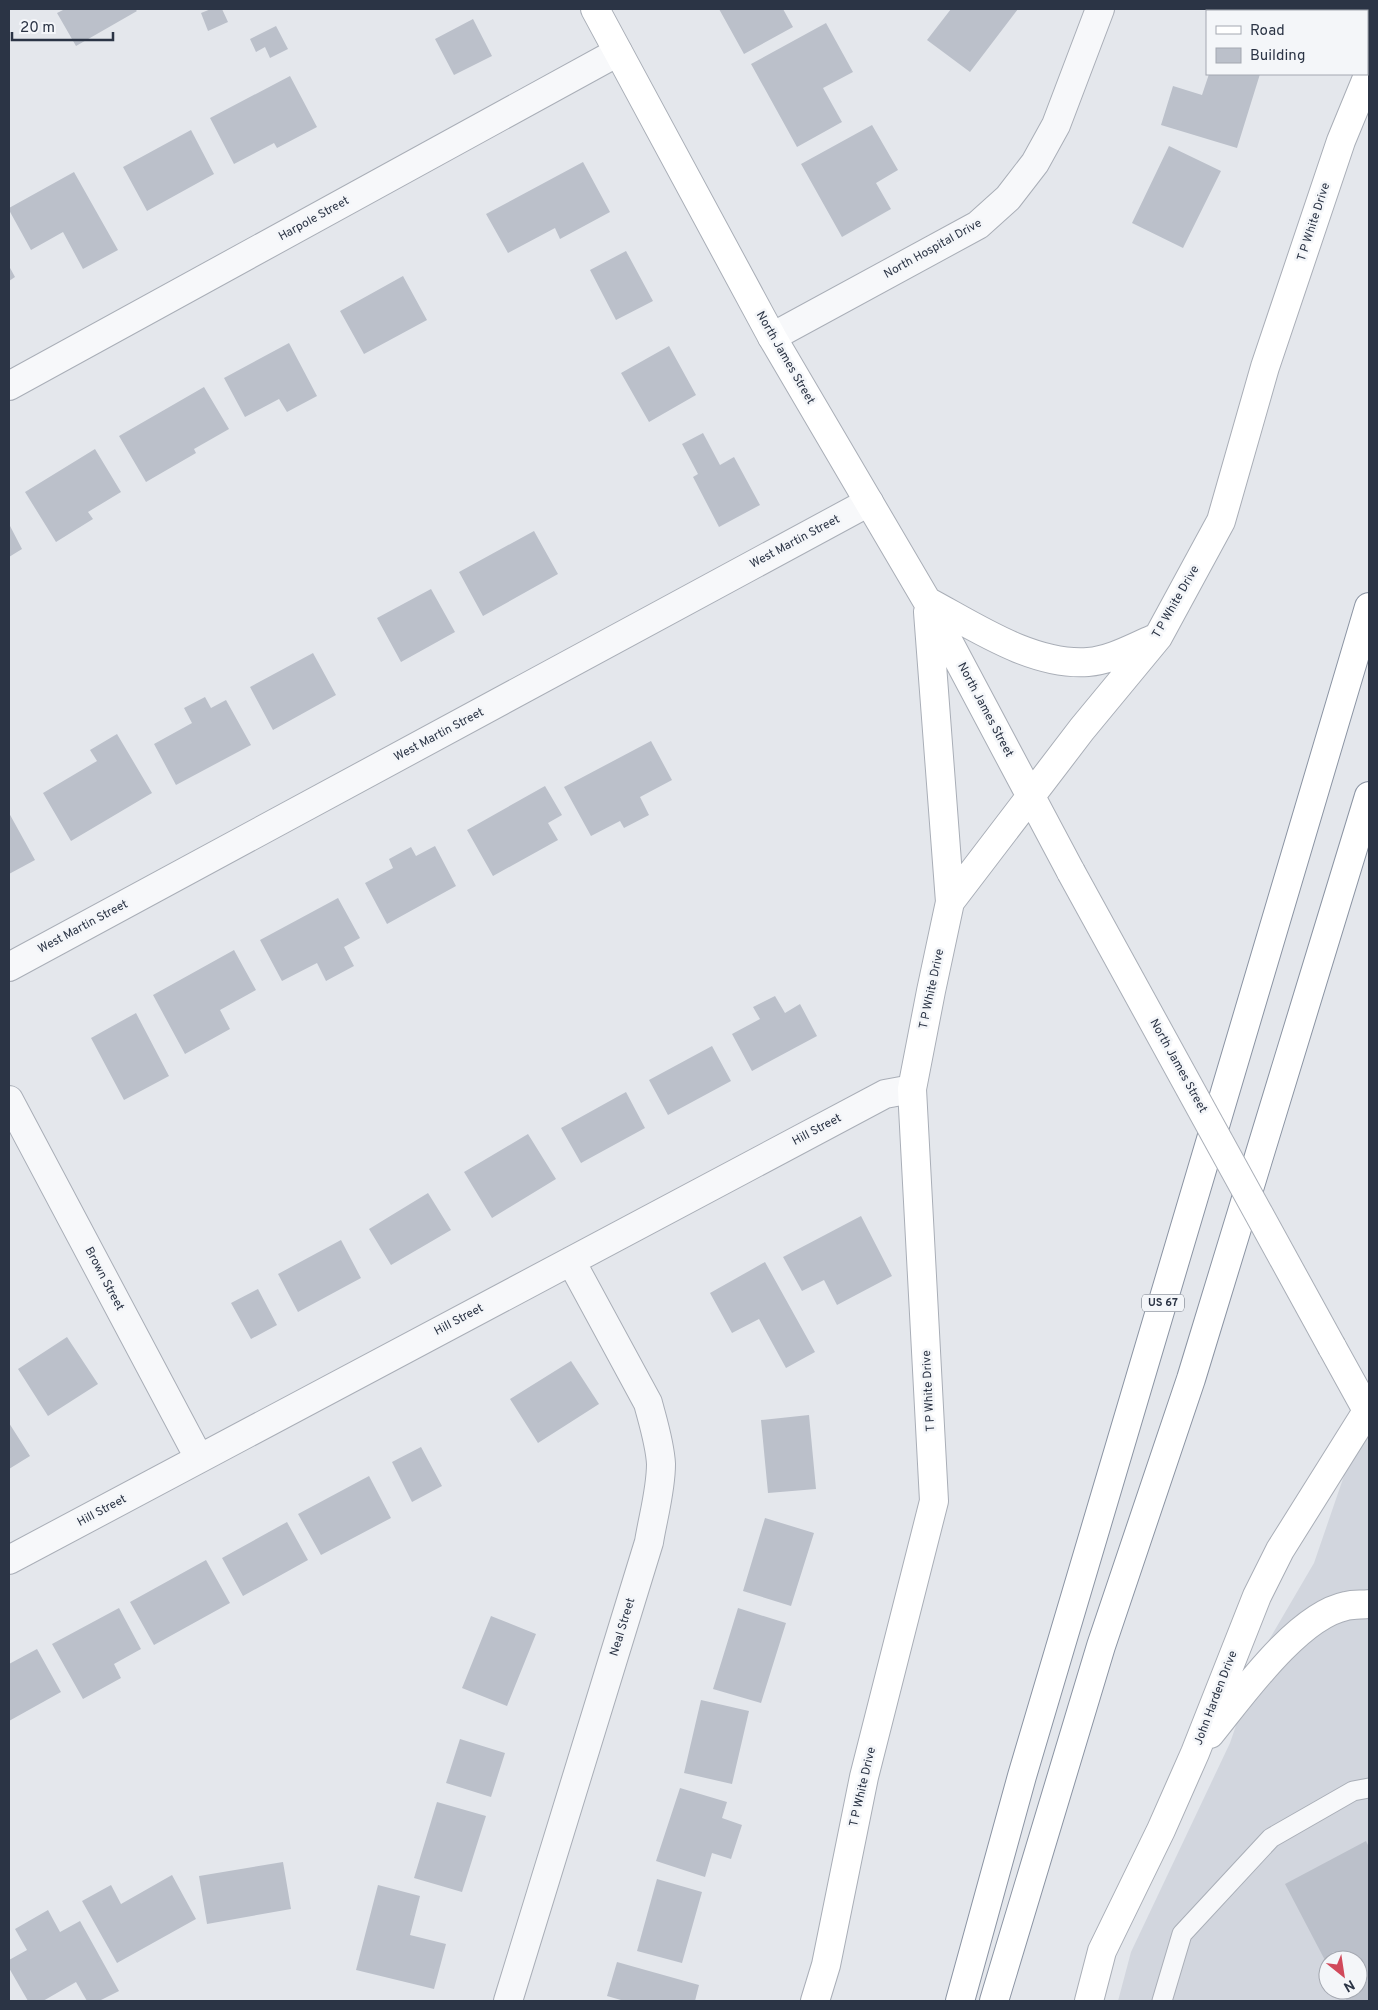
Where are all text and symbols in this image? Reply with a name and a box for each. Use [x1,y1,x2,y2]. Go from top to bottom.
scale bar [12,10,114,42]
legend [1206,10,1368,75]
text: 20 m [20,19,55,38]
text: Road [1250,22,1285,41]
text: Building [1250,47,1305,66]
street label: T P White Drive [1294,181,1334,263]
street label: Harpole Street [276,193,352,245]
street label: North Hospital Drive [881,215,985,283]
street label: North James Street [752,309,818,407]
street label: West Martin Street [747,512,843,572]
street label: T P White Drive [1149,563,1203,641]
street label: North James Street [953,660,1017,760]
street label: West Martin Street [391,705,487,765]
street label: West Martin Street [35,897,131,957]
street label: T P White Drive [916,947,948,1031]
street label: North James Street [1146,1016,1210,1116]
street label: Hill Street [790,1110,844,1150]
street label: Brown Street [80,1244,128,1314]
road number: US 67 [1142,1295,1184,1312]
street label: Hill Street [432,1300,486,1340]
street label: T P White Drive [919,1350,939,1432]
street label: Hill Street [75,1491,129,1531]
street label: Neal Street [607,1596,639,1658]
street label: John Harden Drive [1191,1648,1241,1748]
street label: T P White Drive [846,1746,880,1828]
north arrow [1318,1950,1368,2000]
text: N [1340,1975,1357,1995]

